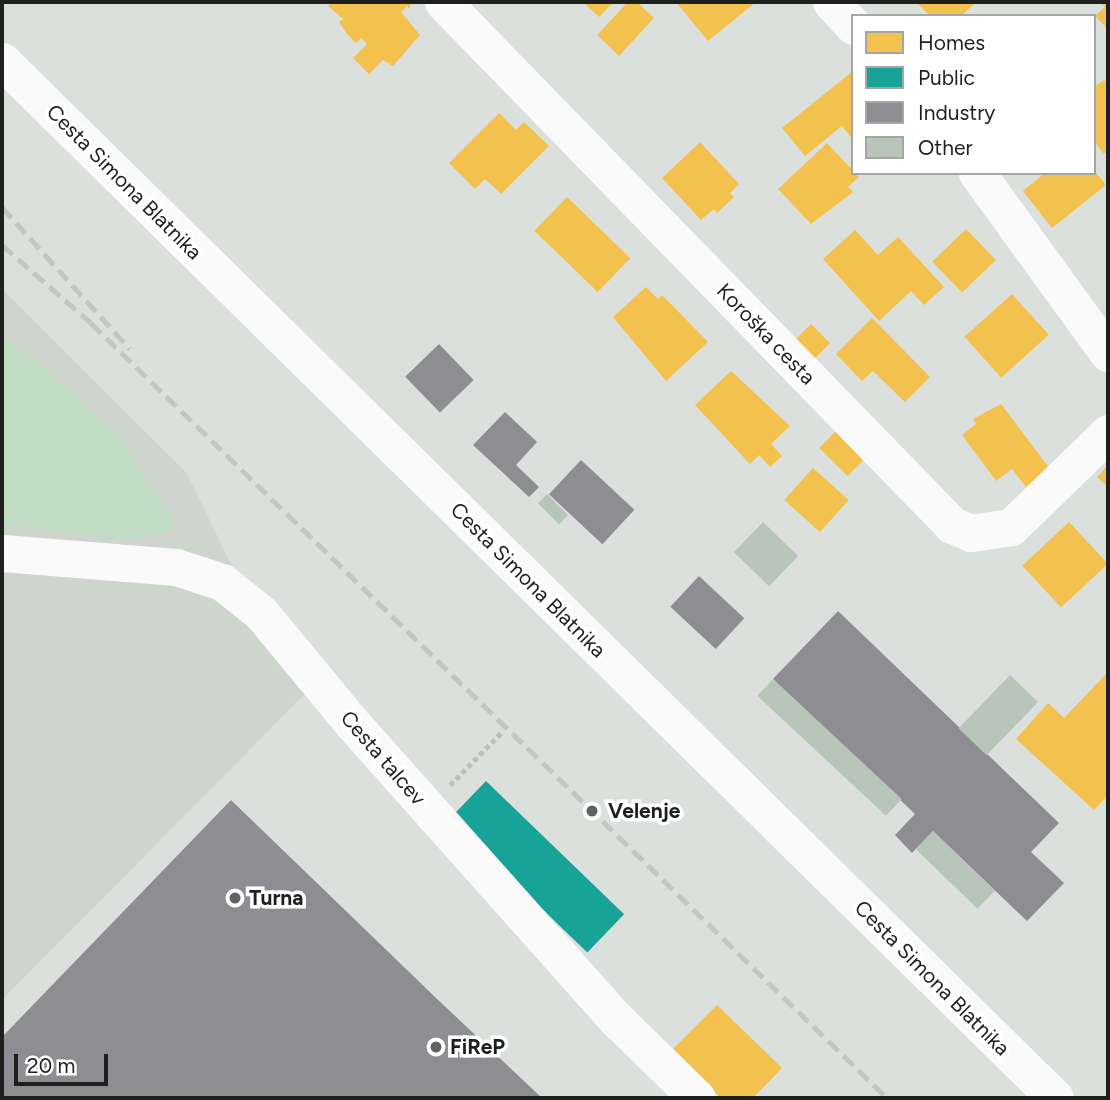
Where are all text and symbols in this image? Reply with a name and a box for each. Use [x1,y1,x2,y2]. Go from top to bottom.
legend [851,14,1096,175]
text: Homes [918,30,985,55]
text: Public [918,65,975,90]
street label: Cesta Simona Blatnika [41,99,207,265]
text: Industry [918,100,995,125]
text: Other [918,135,973,160]
street label: Koroška cesta [711,278,821,390]
street label: Cesta Simona Blatnika [445,497,611,663]
street label: Cesta talcev [335,706,431,810]
place label: Velenje [608,798,680,824]
marker: Velenje [582,801,602,821]
place label: Turna [249,885,303,911]
marker: Turna [227,890,243,906]
street label: Cesta Simona Blatnika [849,895,1015,1061]
place label: FiReP [450,1034,505,1060]
marker: FiReP [428,1039,444,1055]
scale bar [18,1040,112,1084]
text: 20 m [27,1053,75,1078]

